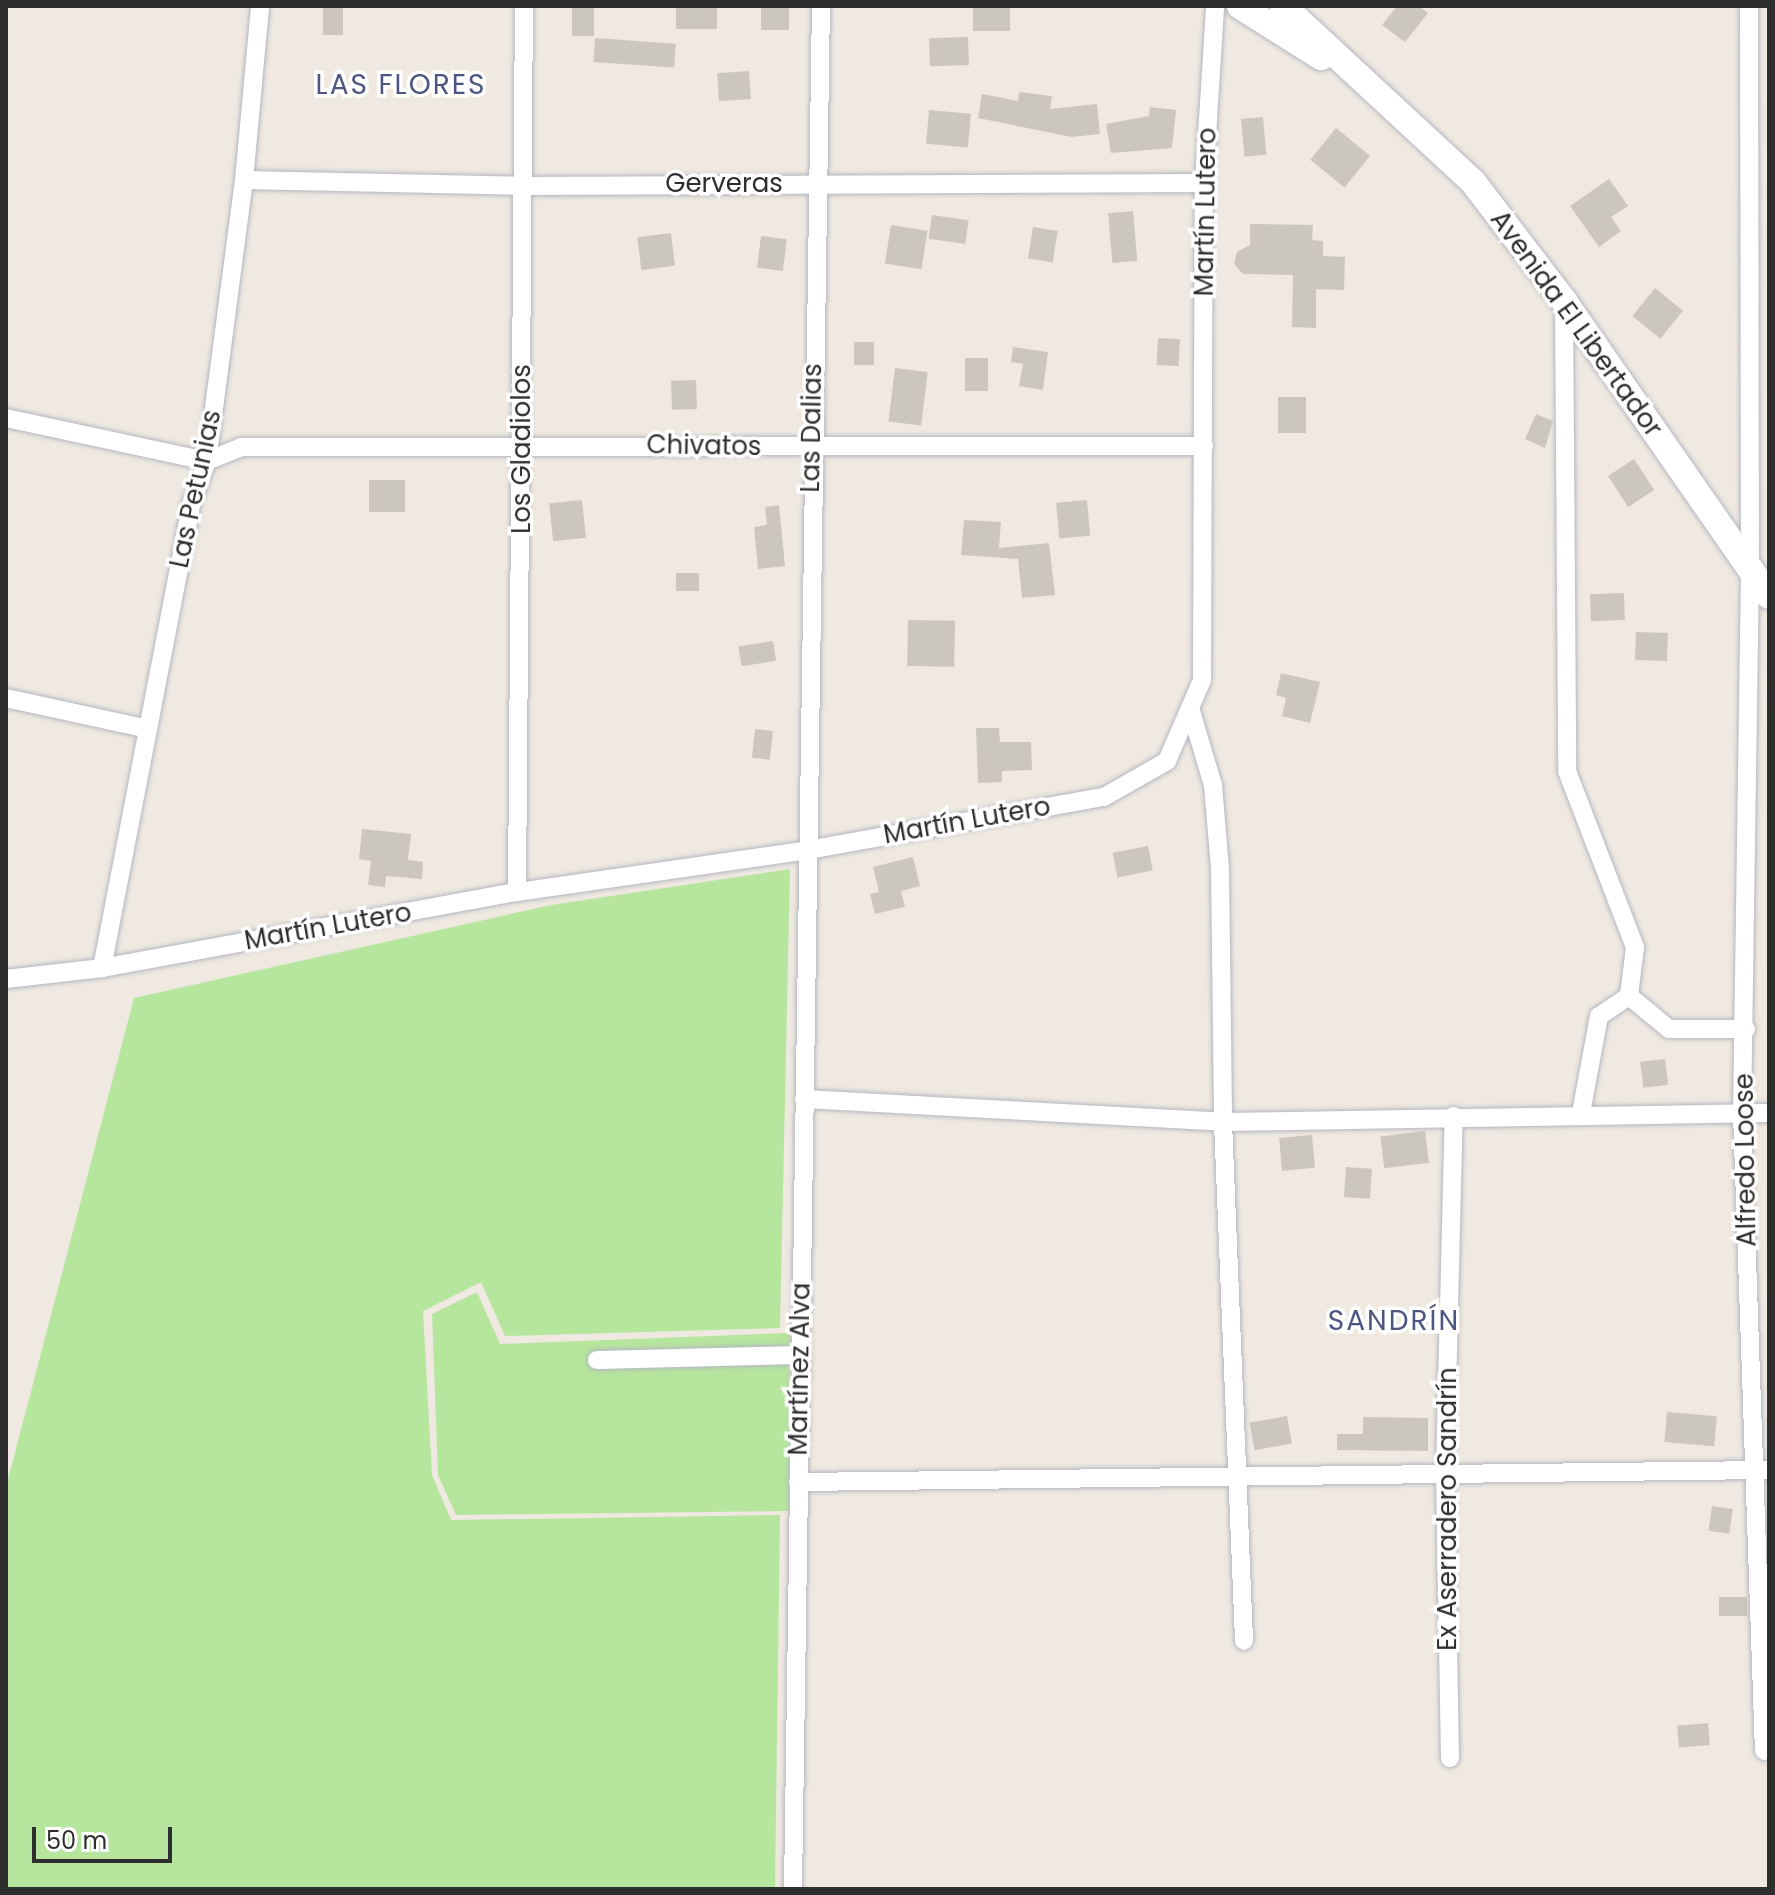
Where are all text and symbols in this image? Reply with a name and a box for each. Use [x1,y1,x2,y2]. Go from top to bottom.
district label: LAS FLORES [316,68,486,102]
street label: Martín Lutero [1189,127,1223,297]
street label: Gerveras [665,168,783,200]
street label: Avenida El Libertador [1483,205,1669,443]
street label: Las Dalias [795,363,829,493]
street label: Los Gladiolos [506,364,538,534]
street label: Las Petunias [164,407,228,571]
street label: Chivatos [646,429,762,463]
street label: Martín Lutero [881,791,1053,851]
street label: Martín Lutero [242,897,414,957]
street label: Alfredo Loose [1729,1073,1763,1247]
street label: Martínez Alva [783,1282,817,1456]
district label: SANDRÍN [1328,1304,1460,1338]
street label: Ex Aserradero Sandrín [1432,1367,1464,1651]
scale bar [36,1811,176,1861]
text: 50 m [46,1824,107,1857]

